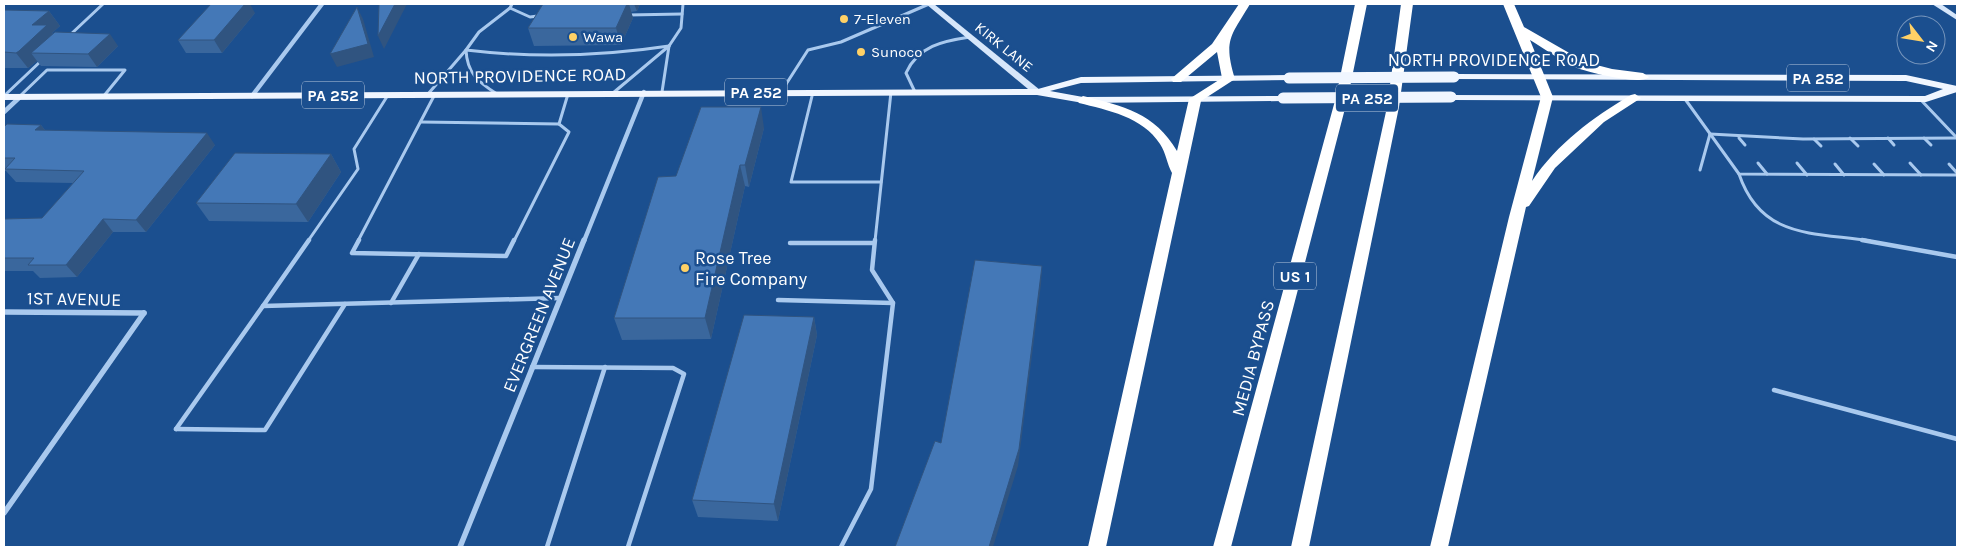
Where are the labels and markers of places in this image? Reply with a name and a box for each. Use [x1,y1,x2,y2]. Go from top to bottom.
place label: 7-Eleven [854,10,911,28]
marker: 7-Eleven [838,13,850,25]
place label: Wawa [583,28,623,46]
marker: Wawa [567,31,579,43]
place label: Sunoco [871,43,922,61]
marker: Sunoco [855,46,867,58]
place label: Rose Tree Fire Company [695,247,808,290]
marker: Rose Tree Fire Company [679,262,691,274]

